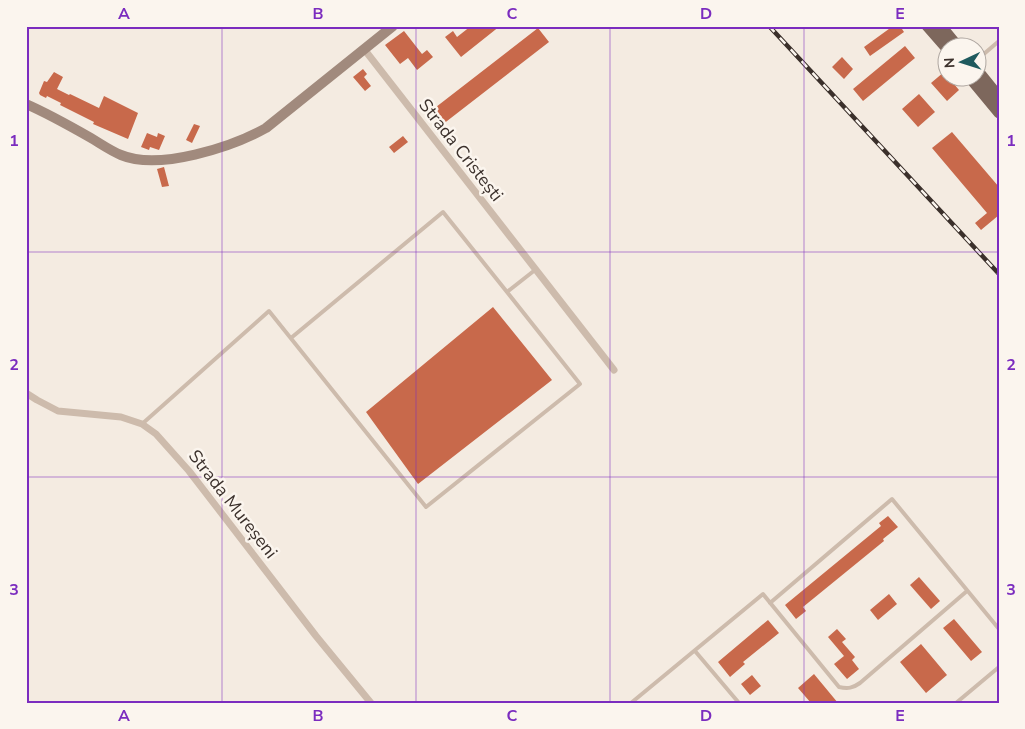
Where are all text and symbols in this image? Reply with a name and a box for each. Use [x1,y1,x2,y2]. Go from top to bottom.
text: A [118,3,130,25]
text: B [312,3,324,25]
text: C [507,3,518,25]
text: D [700,3,712,25]
text: E [895,3,905,25]
north arrow [938,38,988,88]
text: N [940,57,959,69]
street label: Strada Cristești [413,94,509,206]
text: 1 [9,130,19,152]
text: 1 [1006,130,1016,152]
text: 2 [9,354,19,376]
text: 2 [1006,354,1016,376]
street label: Strada Mureșeni [183,445,283,563]
text: 3 [9,579,19,601]
text: 3 [1006,579,1016,601]
text: A [118,705,130,727]
text: B [312,705,324,727]
text: C [507,705,518,727]
text: D [700,705,712,727]
text: E [895,705,905,727]

